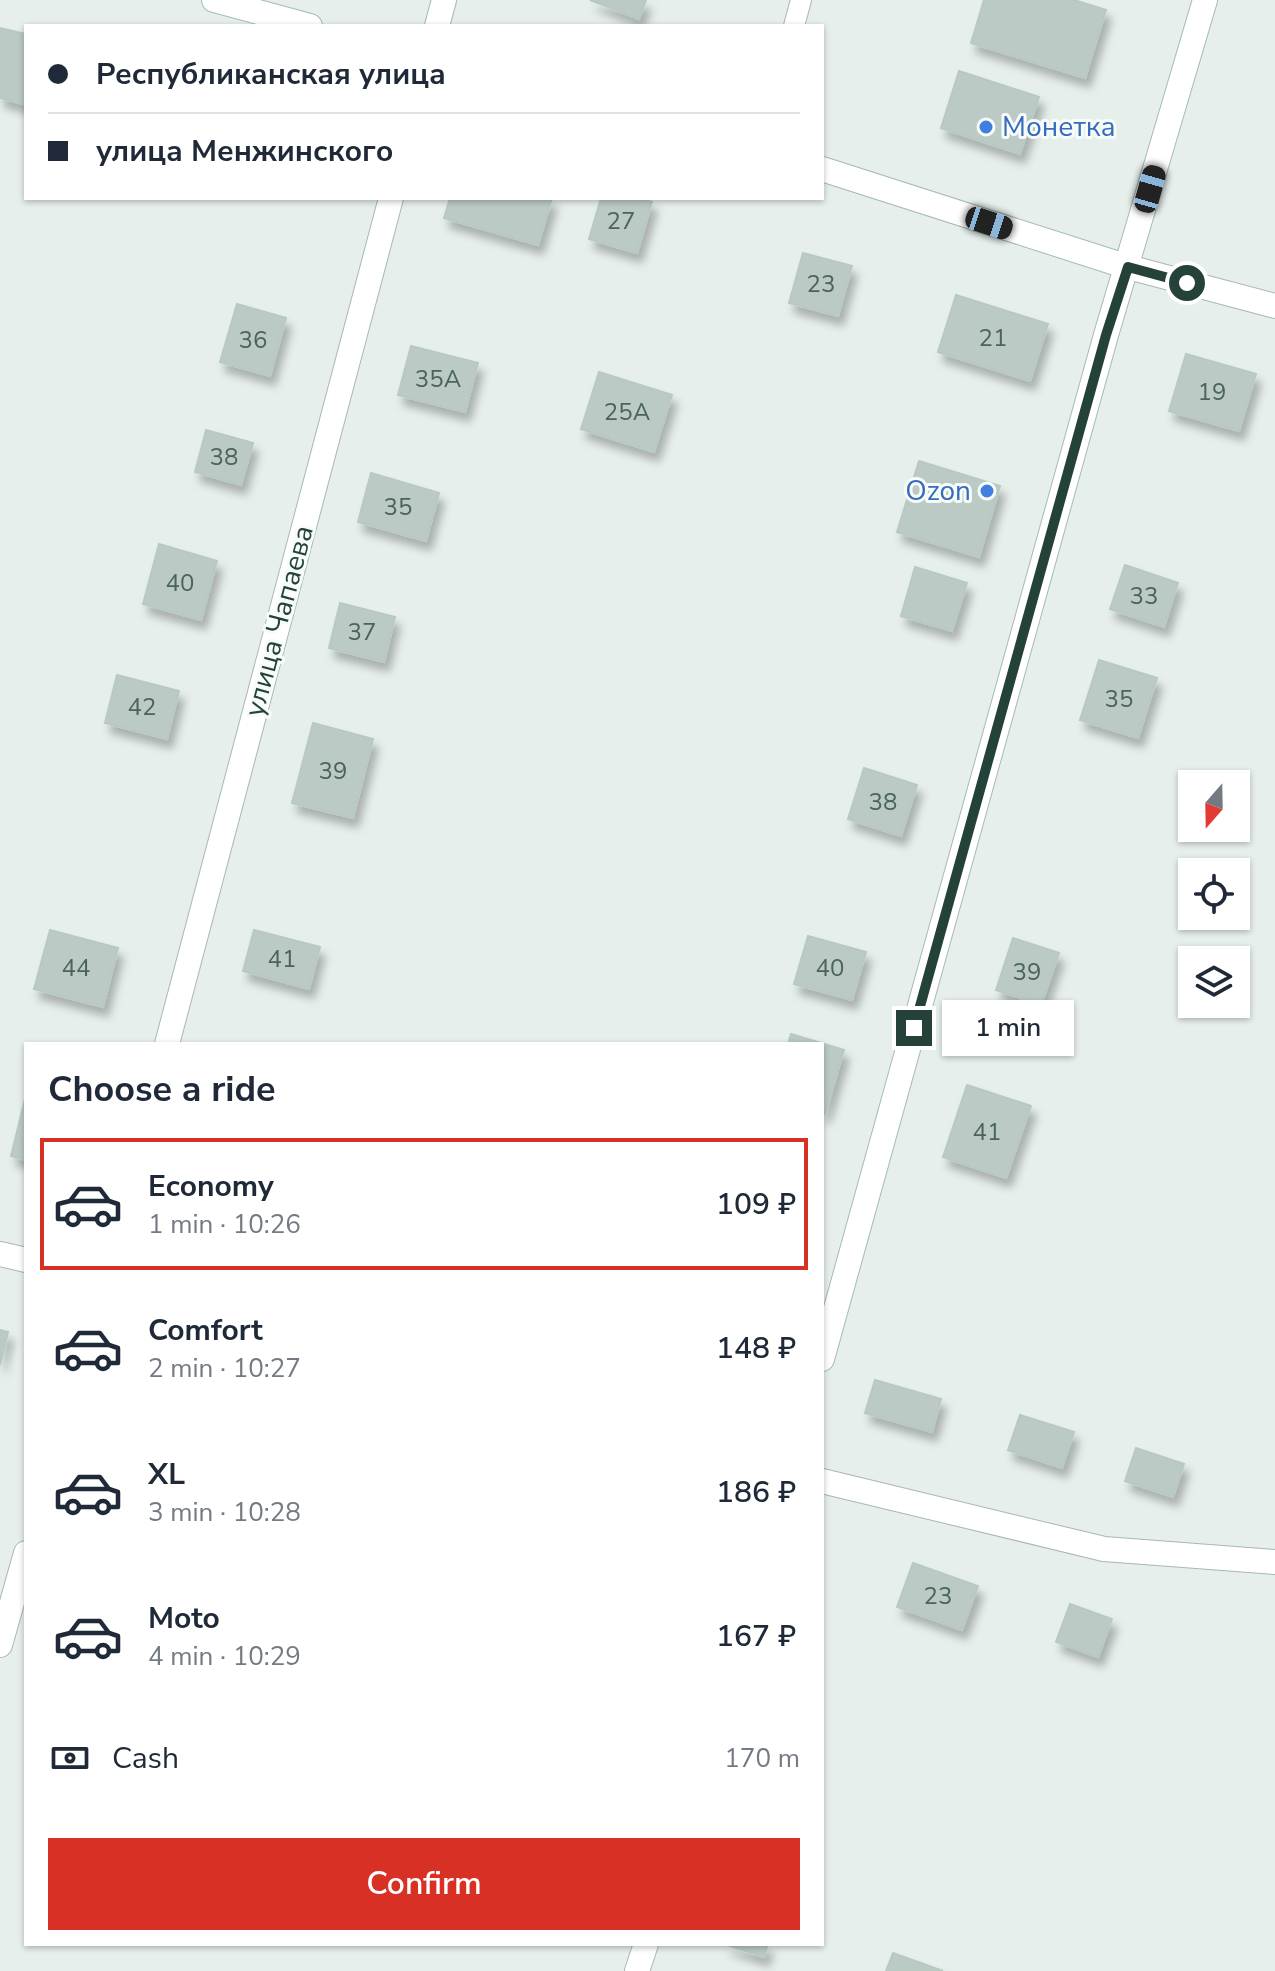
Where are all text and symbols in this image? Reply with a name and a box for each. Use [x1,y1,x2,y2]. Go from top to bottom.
text: Республиканская улица [96,54,446,95]
place label: Монетка [1002,108,1116,146]
marker: Монетка [977,118,995,136]
text: улица Менжинского [96,131,394,172]
car [1132,163,1168,215]
car [962,204,1016,242]
house number: 27 [607,205,635,237]
route start [1169,265,1205,301]
house number: 23 [807,268,835,300]
house number: 21 [979,322,1007,354]
house number: 36 [239,324,267,356]
house number: 35А [415,363,462,395]
house number: 19 [1198,376,1226,408]
house number: 25А [604,396,651,428]
house number: 38 [210,441,238,473]
place label: Ozon [905,472,971,510]
marker: Ozon [978,482,996,500]
house number: 35 [384,491,412,523]
street label: улица Чапаева [235,521,323,721]
house number: 40 [166,567,194,599]
house number: 33 [1130,580,1158,612]
house number: 37 [348,616,376,648]
house number: 35 [1105,683,1133,715]
house number: 42 [128,691,156,723]
house number: 39 [319,755,347,787]
north arrow [1178,770,1250,842]
map controls [1178,770,1250,1018]
house number: 38 [869,786,897,818]
button: locate [1178,858,1250,930]
house number: 41 [268,943,296,975]
button: layers [1178,946,1250,1018]
house number: 44 [62,952,90,984]
house number: 40 [816,952,844,984]
house number: 39 [1013,956,1041,988]
callout: 1 min [942,1000,1074,1056]
route end [896,1010,932,1046]
text: 1 min [975,1010,1041,1045]
text: Choose a ride [48,1065,276,1114]
house number: 41 [973,1116,1001,1148]
text: Economy [148,1166,274,1207]
icon: car [52,1168,124,1240]
text: 109 ₽ [716,1184,796,1225]
text: 1 min · 10:26 [148,1207,301,1242]
text: Comfort [148,1310,263,1351]
icon: car [52,1312,124,1384]
text: 148 ₽ [716,1328,796,1369]
text: 2 min · 10:27 [148,1351,301,1386]
text: XL [148,1454,185,1495]
icon: car [52,1456,124,1528]
text: 186 ₽ [716,1472,796,1513]
text: 3 min · 10:28 [148,1495,301,1530]
house number: 23 [924,1580,952,1612]
text: Moto [148,1598,220,1639]
icon: car [52,1600,124,1672]
text: 167 ₽ [716,1616,796,1657]
text: 4 min · 10:29 [148,1639,301,1674]
icon: cash [48,1736,92,1780]
text: Cash [112,1738,179,1779]
text: 170 m [724,1741,800,1776]
button: Confirm [48,1838,800,1930]

